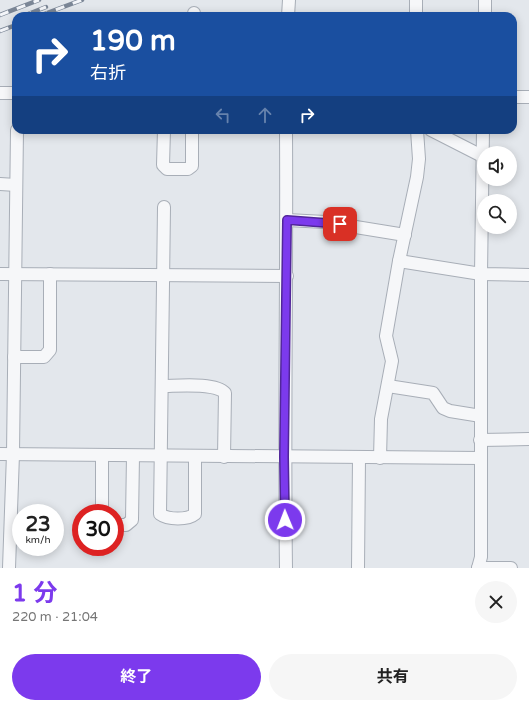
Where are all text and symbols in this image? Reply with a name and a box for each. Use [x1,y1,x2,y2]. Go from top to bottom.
text: 190 m [90,24,176,58]
icon: right [24,28,76,80]
text: 右折 [90,62,126,84]
icon: left [212,104,234,126]
icon: ahead [254,104,276,126]
icon: right [296,104,318,126]
map controls [477,146,517,234]
button: sound [477,146,517,186]
button: search [477,194,517,234]
pin [323,207,357,241]
icon: arrive [329,213,351,235]
position arrow [264,499,306,541]
speed limit sign: 30 [72,504,124,556]
text: 23 [25,513,51,537]
text: km/h [25,534,51,546]
text: 1 分 [12,579,57,608]
button: close [475,581,517,623]
text: 220 m · 21:04 [12,609,98,625]
button: 終了 [12,654,261,700]
button: 共有 [269,654,517,700]

